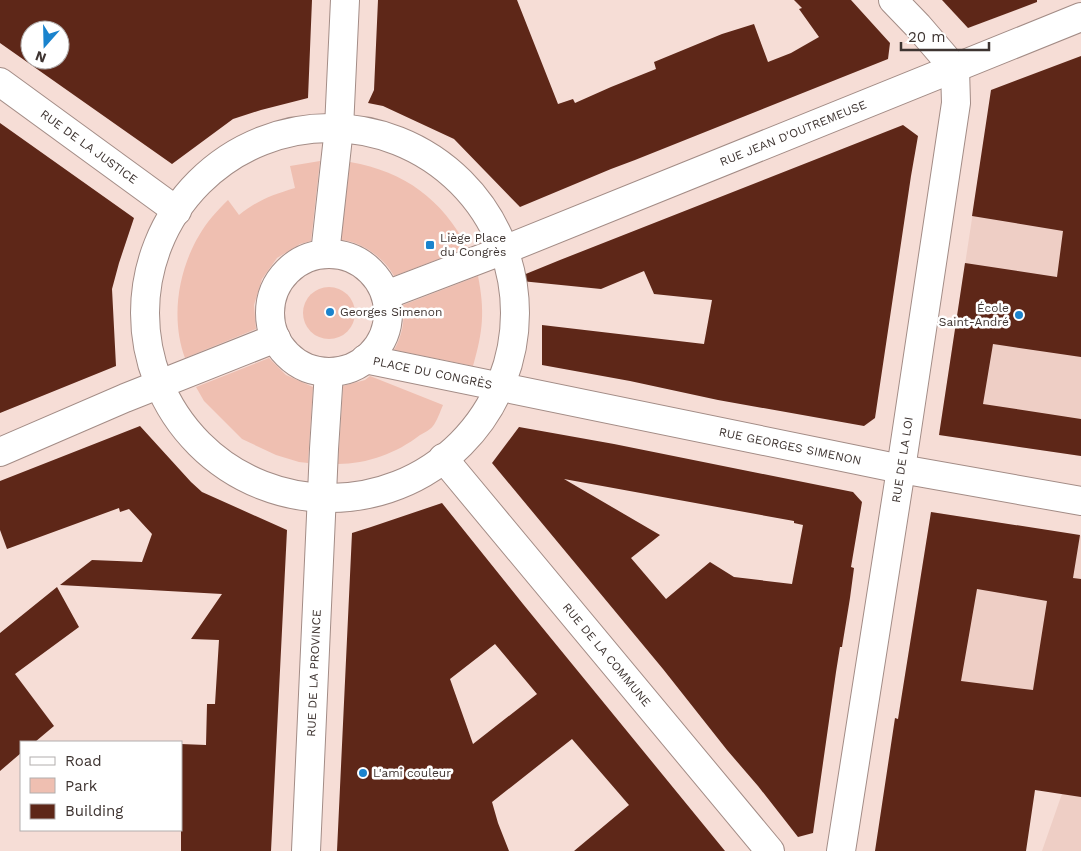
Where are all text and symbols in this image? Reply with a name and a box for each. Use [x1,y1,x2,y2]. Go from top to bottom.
north arrow [20,20,70,70]
scale bar [901,20,988,52]
text: 20 m [908,28,946,46]
text: N [33,48,48,67]
street label: RUE JEAN D'OUTREMEUSE [718,97,869,169]
street label: RUE DE LA JUSTICE [38,107,140,187]
place label: Liège Place du Congrès [440,231,506,259]
marker: Liège Place du Congrès [424,239,436,251]
place label: École Saint-André [939,301,1009,329]
place label: Georges Simenon [340,305,442,319]
marker: Georges Simenon [324,306,336,318]
marker: École Saint-André [1013,309,1025,321]
street label: PLACE DU CONGRÈS [372,354,494,392]
street label: RUE DE LA LOI [889,416,916,504]
street label: RUE GEORGES SIMENON [718,425,863,468]
street label: RUE DE LA COMMUNE [560,600,654,710]
street label: RUE DE LA PROVINCE [304,609,324,737]
legend [20,741,182,831]
text: Road [65,752,102,770]
place label: L'ami couleur [373,766,451,780]
marker: L'ami couleur [357,767,369,779]
text: Park [65,777,98,795]
text: Building [65,802,123,820]

